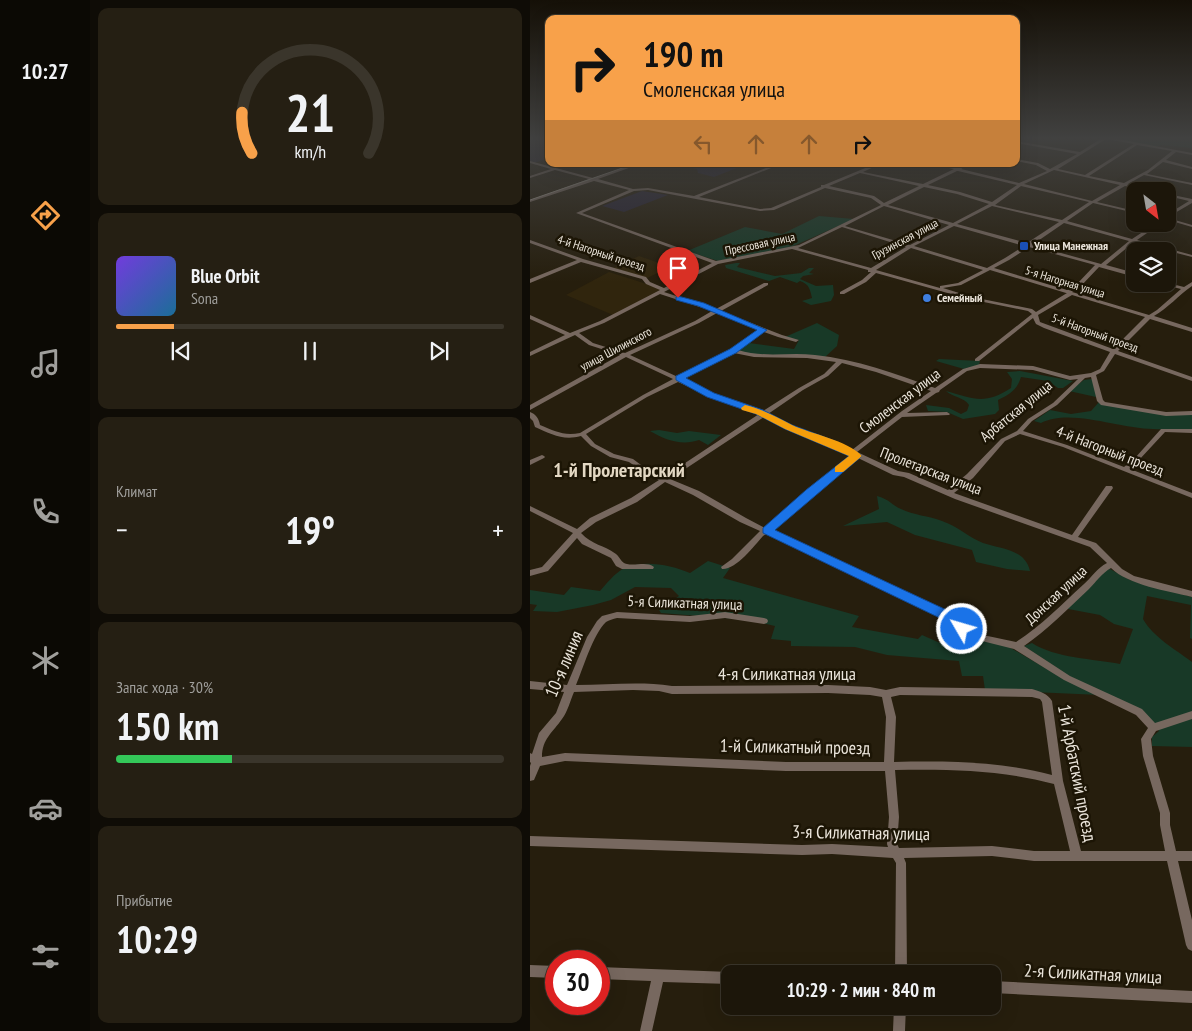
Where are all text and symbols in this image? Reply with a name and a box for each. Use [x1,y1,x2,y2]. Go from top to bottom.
text: 190 m [643,31,724,77]
icon: right [560,35,625,100]
text: 10:27 [21,57,69,85]
text: Смоленская улица [643,75,785,103]
text: 21 [285,79,335,146]
icon: left [689,130,717,158]
icon: ahead [742,130,770,158]
icon: ahead [795,130,823,158]
icon: right [848,130,876,158]
text: km/h [294,140,326,163]
north arrow [1126,182,1176,232]
map controls [1126,182,1176,292]
icon: directions [28,198,63,233]
street label: Грузинская улица [869,215,941,262]
street label: Прессовая улица [724,229,796,258]
street label: 4-й Нагорный проезд [555,231,648,274]
place label: Улица Манежная [1033,238,1108,253]
marker: Улица Манежная [1018,240,1030,252]
button: layers [1126,242,1176,292]
pin [657,247,699,298]
icon: arrive [664,254,692,282]
street label: 5-я Нагорная улица [1023,262,1107,301]
text: Blue Orbit [191,264,260,288]
text: Sona [191,288,218,308]
place label: Семейный [937,290,982,305]
marker: Семейный [921,292,933,304]
street label: 5-й Нагорный проезд [1050,310,1141,355]
street label: улица Шилинского [577,323,654,374]
icon: previous [167,337,195,365]
icon: pause [296,337,324,365]
icon: next [425,337,453,365]
icon: music [28,346,63,381]
street label: Смоленская улица [855,364,944,437]
street label: Арбатская улица [976,376,1056,446]
street label: 4-й Нагорный проезд [1054,421,1167,480]
street label: Пролетарская улица [878,442,985,499]
district label: 1-й Пролетарский [553,457,685,483]
text: Климат [116,481,157,501]
icon: phone [28,494,63,529]
text: 19° [285,505,335,554]
text: − [116,511,128,548]
text: + [492,511,504,548]
street label: Донская улица [1021,561,1091,628]
street label: 5-я Силикатная улица [627,591,743,614]
position arrow [935,602,987,654]
street label: 10-я линия [539,627,588,701]
icon: climate [28,643,63,678]
street label: 4-я Силикатная улица [718,662,856,685]
text: Запас хода · 30% [116,677,213,697]
text: 150 km [116,701,219,750]
street label: 1-й Арбатский проезд [1053,702,1102,844]
street label: 1-й Силикатный проезд [720,734,871,759]
icon: car [28,791,63,826]
street label: 3-я Силикатная улица [792,820,930,845]
text: Прибытие [116,890,173,910]
text: 10:29 [116,914,198,963]
icon: filters [28,939,63,974]
speed limit sign: 30 [545,950,610,1015]
street label: 2-я Силикатная улица [1023,958,1163,989]
text: 10:29 · 2 мин · 840 m [787,978,935,1002]

